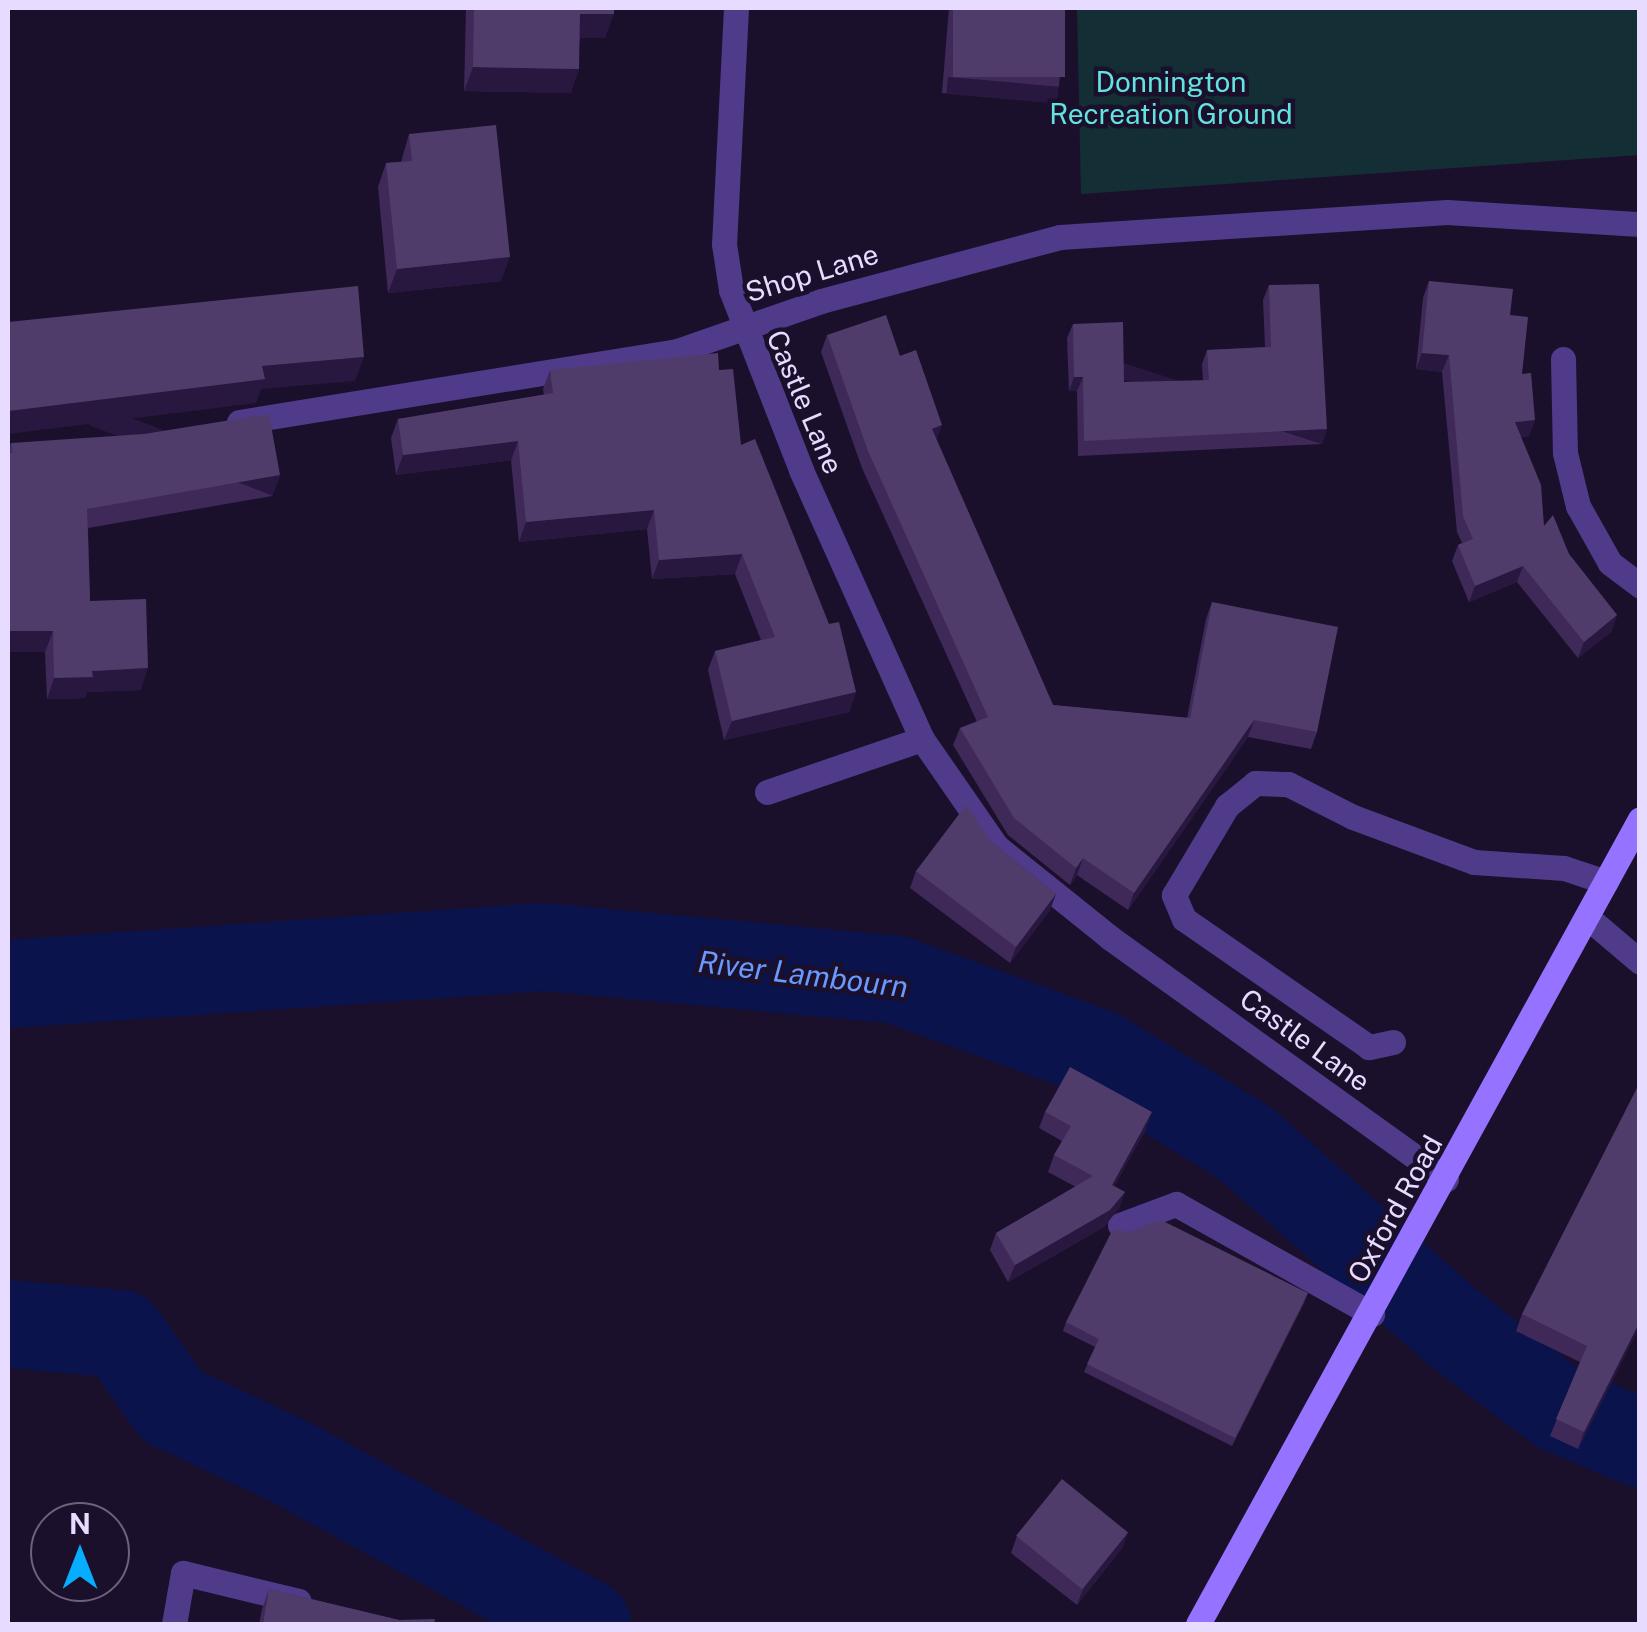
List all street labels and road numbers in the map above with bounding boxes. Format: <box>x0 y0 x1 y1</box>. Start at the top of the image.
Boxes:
street label: Shop Lane <box>741 237 883 309</box>
street label: Castle Lane <box>760 325 850 479</box>
street label: Castle Lane <box>1233 981 1377 1099</box>
street label: Oxford Road <box>1341 1129 1449 1289</box>

